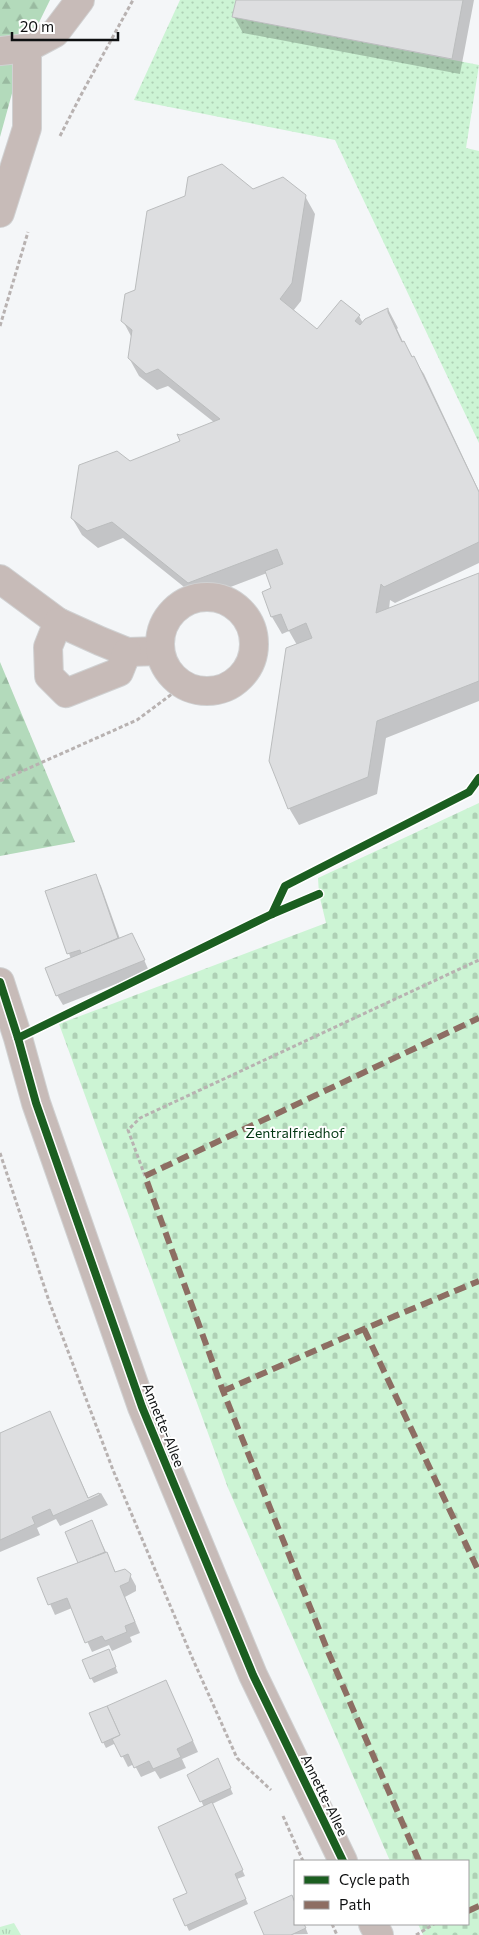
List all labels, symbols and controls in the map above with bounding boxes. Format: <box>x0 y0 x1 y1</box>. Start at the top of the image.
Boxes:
scale bar <box>12 10 119 42</box>
text: 20 m <box>20 17 54 35</box>
park label: Zentralfriedhof <box>246 1124 345 1141</box>
street label: Annette-Allee <box>139 1381 189 1469</box>
street label: Annette-Allee <box>298 1751 352 1839</box>
legend <box>294 1860 469 1925</box>
text: Cycle path <box>339 1870 410 1888</box>
text: Path <box>339 1895 371 1913</box>

